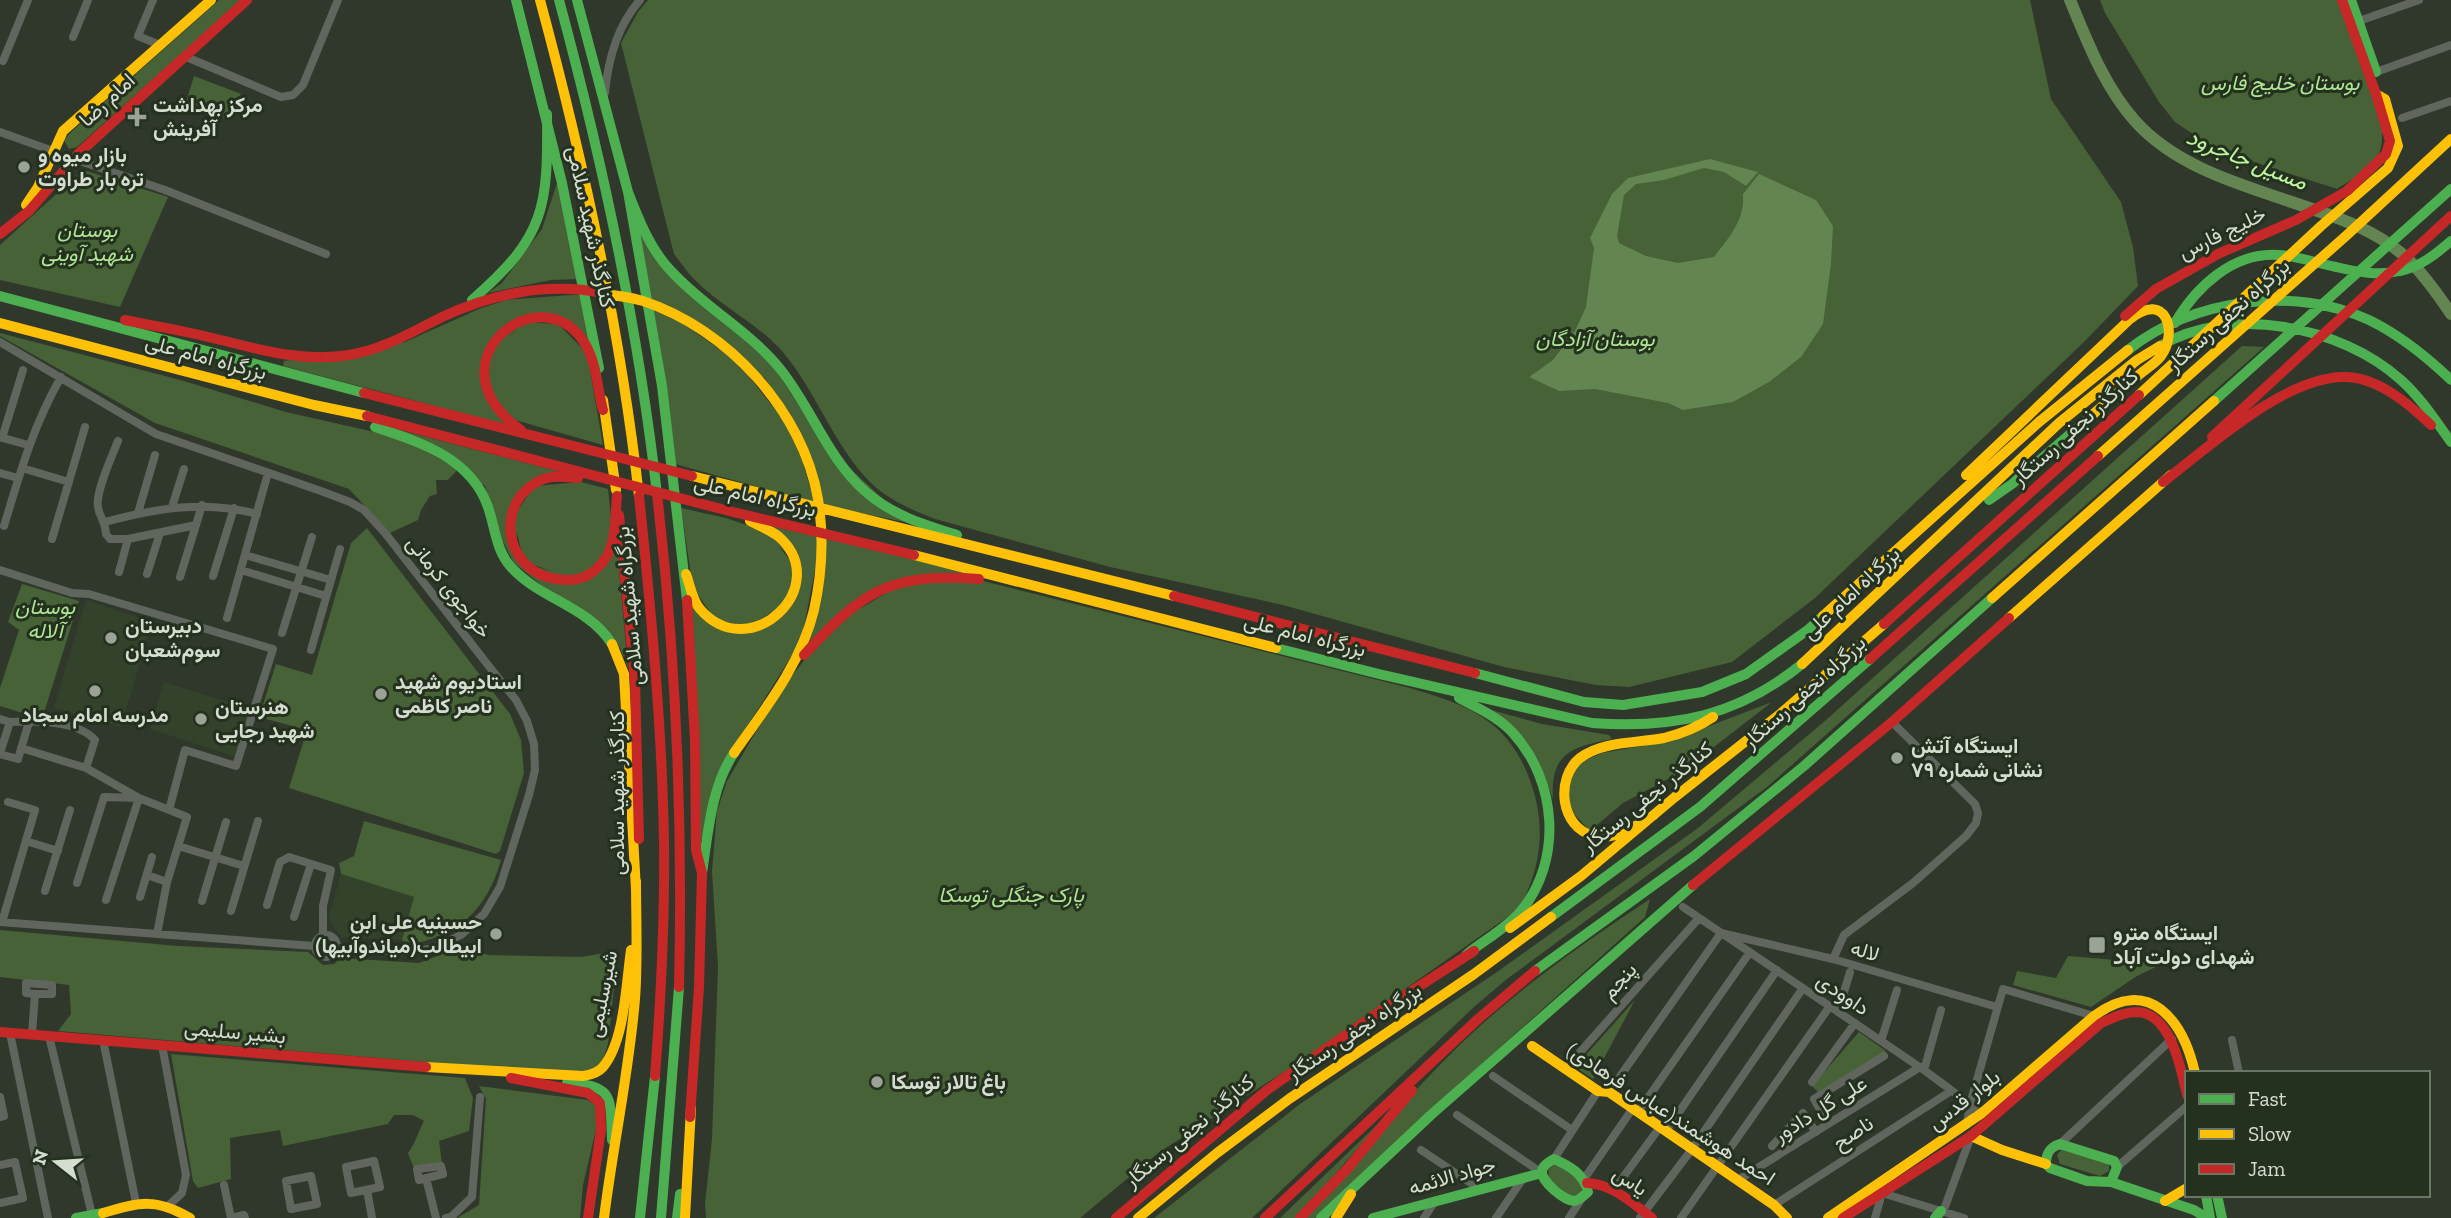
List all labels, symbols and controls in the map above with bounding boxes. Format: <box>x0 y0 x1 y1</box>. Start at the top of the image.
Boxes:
street label: امام رضا <box>73 67 141 133</box>
park label: بوستان خلیج فارس <box>2201 70 2360 98</box>
place label: مرکز بهداشت آفرینش <box>153 92 263 142</box>
marker: مرکز بهداشت آفرینش <box>127 107 147 127</box>
water label: مسیل جاجرود <box>2182 122 2312 197</box>
place label: بازار میوه و تره‌ بار طراوت <box>38 142 144 192</box>
street label: کنارگذر شهید سلامی <box>561 144 621 310</box>
marker: بازار میوه و تره‌ بار طراوت <box>16 159 32 175</box>
street label: خلیج فارس <box>2174 201 2270 266</box>
park label: بوستان شهید آوینی <box>41 217 133 267</box>
street label: بزرگراه نجفی رستگار <box>2160 253 2295 378</box>
park label: بوستان آزادگان <box>1536 326 1655 352</box>
street label: بزرگراه امام علی <box>142 328 270 387</box>
street label: کنارگذر نجفی رستگار <box>2005 363 2144 492</box>
street label: بزرگراه امام علی <box>691 469 819 524</box>
street label: بزرگراه شهید سلامی <box>609 525 649 687</box>
street label: خواجوی کرمانی <box>401 530 497 644</box>
street label: بزرگراه امام علی <box>1797 541 1906 646</box>
park label: بوستان آلاله <box>15 594 76 643</box>
street label: بزرگراه امام علی <box>1241 607 1369 664</box>
place label: دبیرستان سوم‌شعبان <box>125 613 221 664</box>
marker: دبیرستان سوم‌شعبان <box>103 630 119 646</box>
street label: بزرگراه نجفی رستگار <box>1736 630 1871 755</box>
place label: استادیوم شهید ناصر کاظمی <box>395 669 522 719</box>
marker: مدرسه امام سجاد <box>87 683 103 699</box>
marker: استادیوم شهید ناصر کاظمی <box>373 686 389 702</box>
place label: هنرستان شهید رجایی <box>215 694 315 744</box>
place label: مدرسه امام سجاد <box>21 702 169 729</box>
marker: هنرستان شهید رجایی <box>193 711 209 727</box>
street label: کنارگذر شهید سلامی <box>604 711 630 875</box>
place label: ایستگاه آتش نشانی شماره ۷۹ <box>1911 733 2043 783</box>
street label: کنارگذر نجفی رستگار <box>1575 736 1718 859</box>
marker: ایستگاه آتش نشانی شماره ۷۹ <box>1889 750 1905 766</box>
park label: پارک جنگلی توسکا <box>938 882 1084 909</box>
place label: حسینیه علی ابن ابیطالب(میاندوآبیها) <box>315 909 482 959</box>
place label: ایستگاه مترو شهدای دولت آباد <box>2113 920 2254 970</box>
marker: حسینیه علی ابن ابیطالب(میاندوآبیها) <box>488 926 504 942</box>
street label: لاله <box>1848 934 1883 967</box>
marker: ایستگاه مترو شهدای دولت آباد <box>2087 935 2107 955</box>
street label: شیرسلیمی <box>581 948 623 1040</box>
street label: پنجم <box>1596 957 1643 1006</box>
street label: داوودی <box>1812 967 1874 1021</box>
street label: بزرگراه نجفی رستگار <box>1281 977 1426 1087</box>
street label: بشیر سلیمی <box>183 1015 287 1049</box>
street label: احمد هوشمند(عباس فرهادی) <box>1562 1037 1780 1191</box>
street label: بلوار قدس <box>1923 1064 2005 1136</box>
place label: باغ تالار توسکا <box>891 1069 1006 1096</box>
street label: کنارگذر نجفی رستگار <box>1118 1069 1260 1194</box>
street label: علی گل دادور <box>1767 1070 1872 1149</box>
legend <box>2185 1071 2430 1197</box>
marker: باغ تالار توسکا <box>869 1074 885 1090</box>
text: Fast <box>2248 1086 2287 1111</box>
street label: ناصح <box>1828 1110 1879 1157</box>
text: Slow <box>2248 1121 2291 1146</box>
north arrow <box>21 1127 91 1197</box>
text: N <box>27 1147 53 1167</box>
street label: جواد الائمه <box>1406 1151 1498 1201</box>
text: Jam <box>2248 1156 2285 1181</box>
street label: یاس <box>1608 1160 1653 1201</box>

